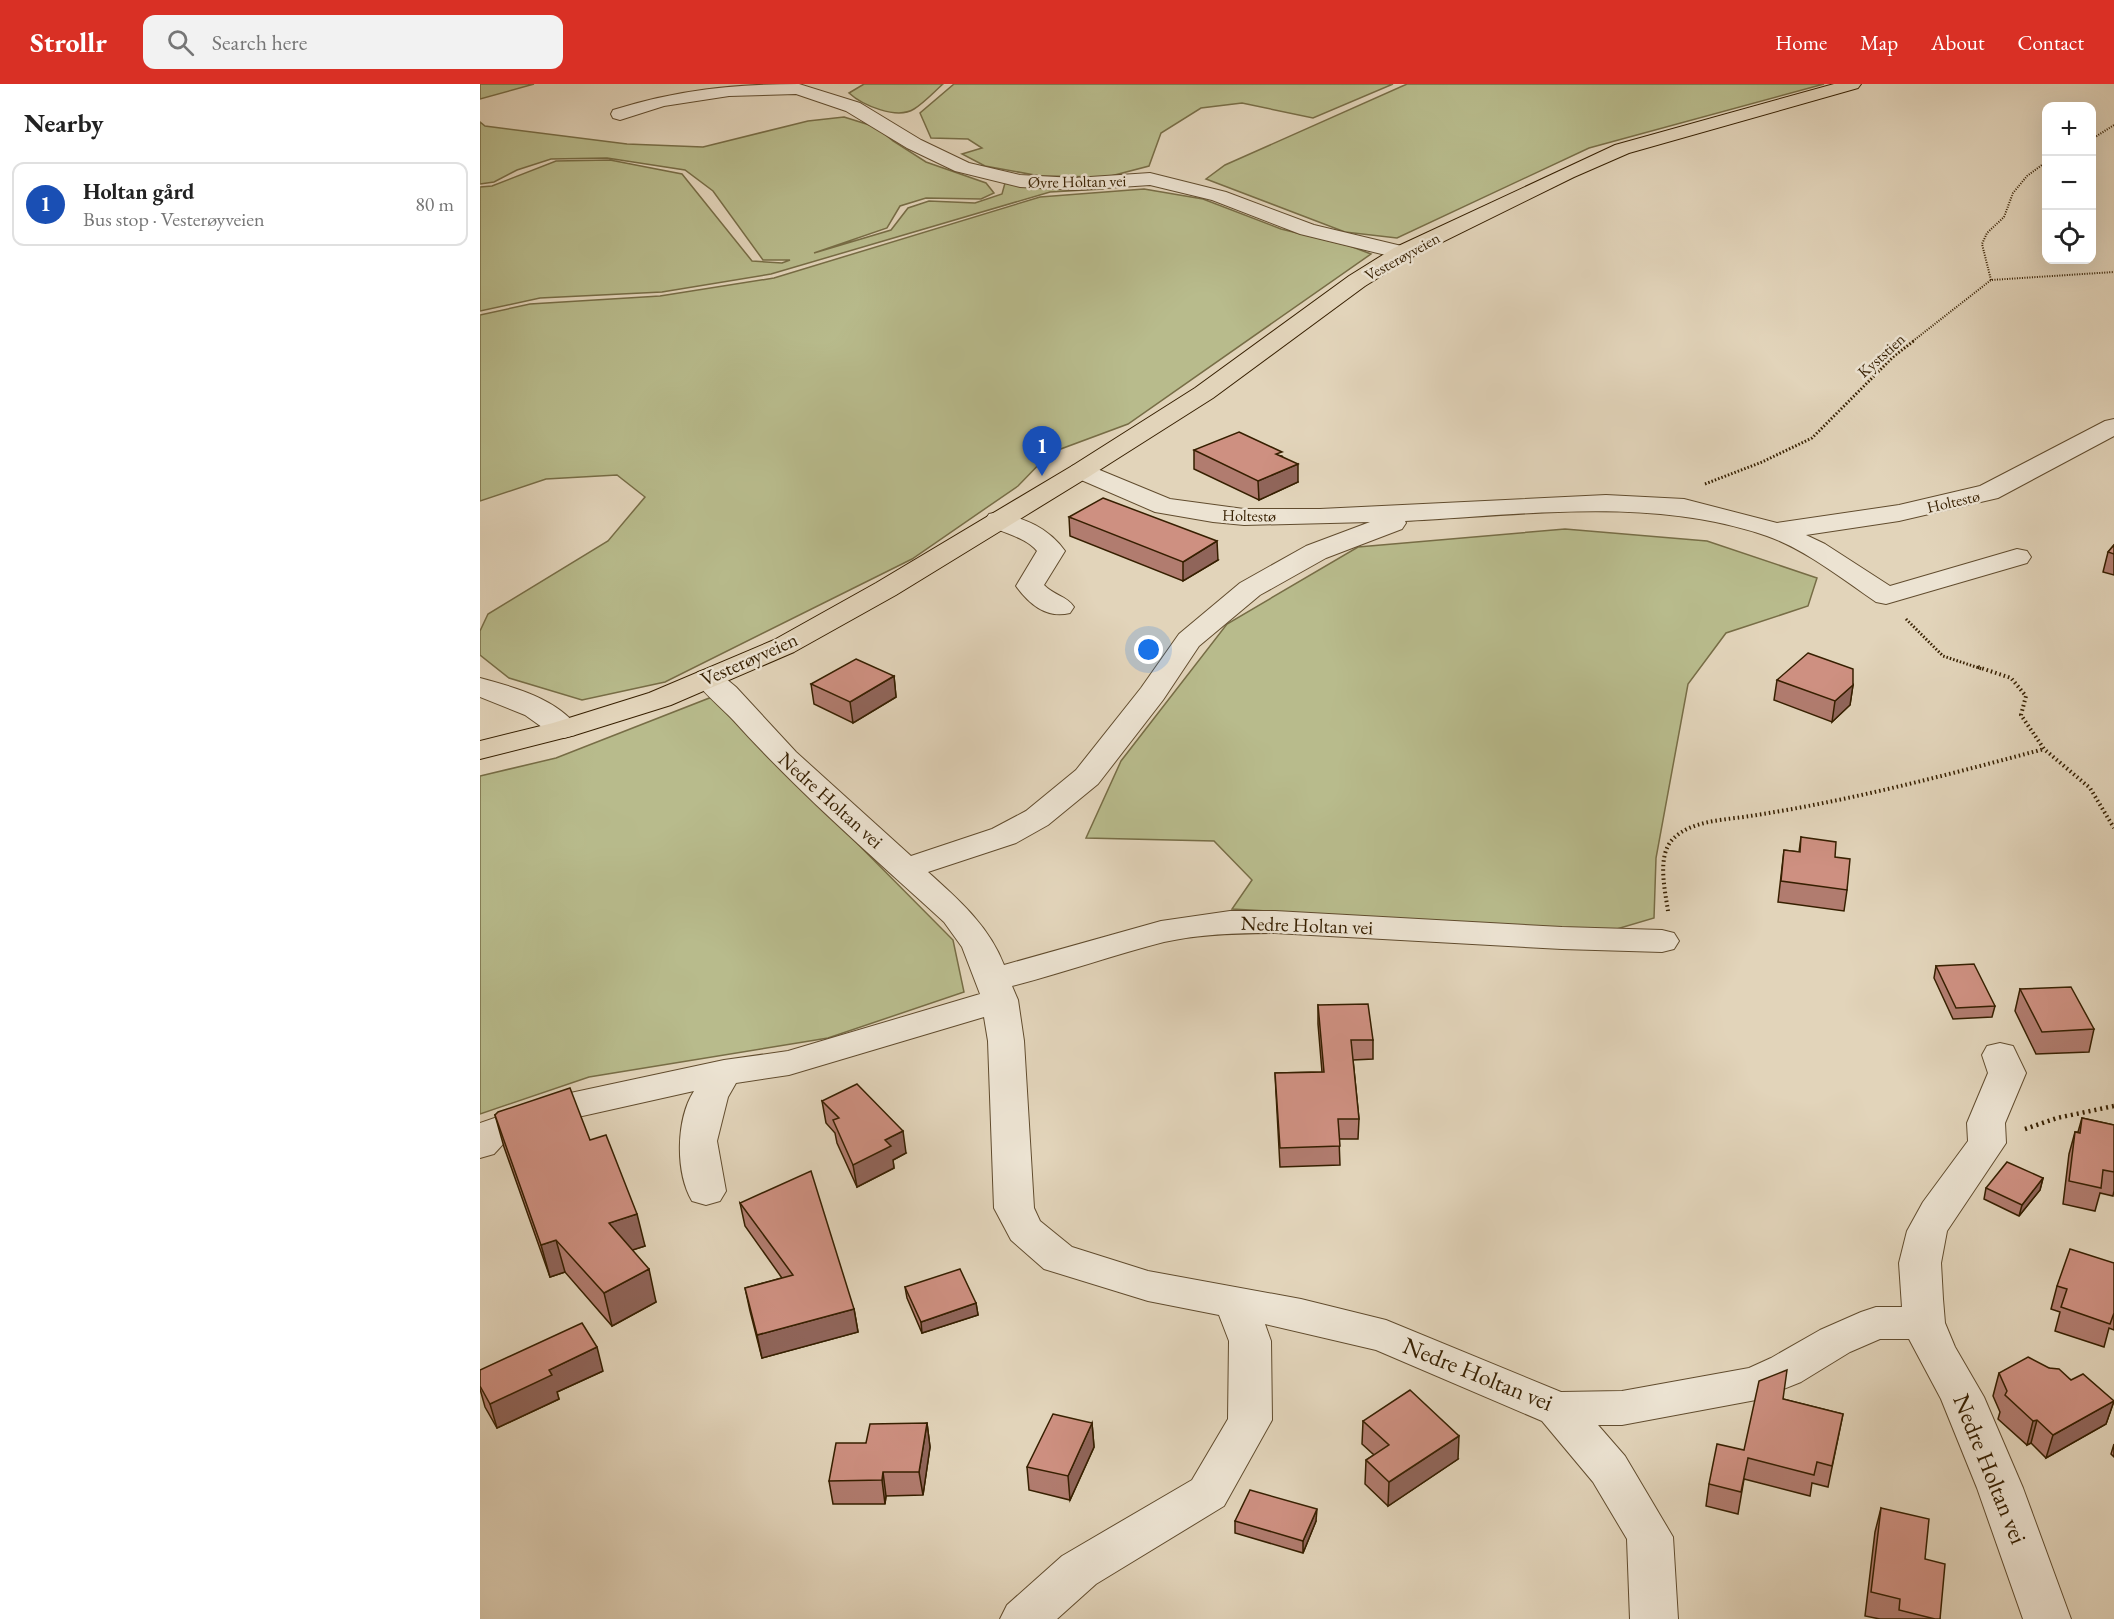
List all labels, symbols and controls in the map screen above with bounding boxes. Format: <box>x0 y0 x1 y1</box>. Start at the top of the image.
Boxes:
search box <box>143 15 563 69</box>
text: Strollr <box>30 24 107 60</box>
icon: search <box>164 26 197 59</box>
text: Search here <box>212 28 307 57</box>
text: Home <box>1775 29 1827 56</box>
text: Map <box>1860 29 1898 56</box>
text: About <box>1931 29 1984 56</box>
text: Contact <box>2017 29 2084 56</box>
map controls <box>2042 102 2096 264</box>
button: + <box>2042 102 2096 156</box>
text: Nearby <box>24 106 104 140</box>
button: − <box>2042 156 2096 210</box>
street label: Øvre Holtan vei <box>1028 170 1126 193</box>
text: Holtan gård <box>83 177 194 206</box>
text: 1 <box>40 191 51 217</box>
text: 80 m <box>415 191 454 217</box>
text: Bus stop · Vesterøyveien <box>83 206 265 232</box>
button: locate <box>2042 210 2096 264</box>
street label: Vesterøyveien <box>1361 227 1444 286</box>
street label: Kyststien <box>1853 328 1910 382</box>
pin: 1 <box>1022 426 1062 476</box>
street label: Holtestø <box>1925 485 1982 518</box>
street label: Holtestø <box>1222 505 1276 526</box>
street label: Vesterøyveien <box>696 626 802 692</box>
your location <box>1134 635 1163 664</box>
street label: Nedre Holtan vei <box>773 746 889 854</box>
street label: Nedre Holtan vei <box>1240 910 1374 940</box>
street label: Nedre Holtan vei <box>1399 1329 1558 1418</box>
street label: Nedre Holtan vei <box>1946 1389 2035 1548</box>

